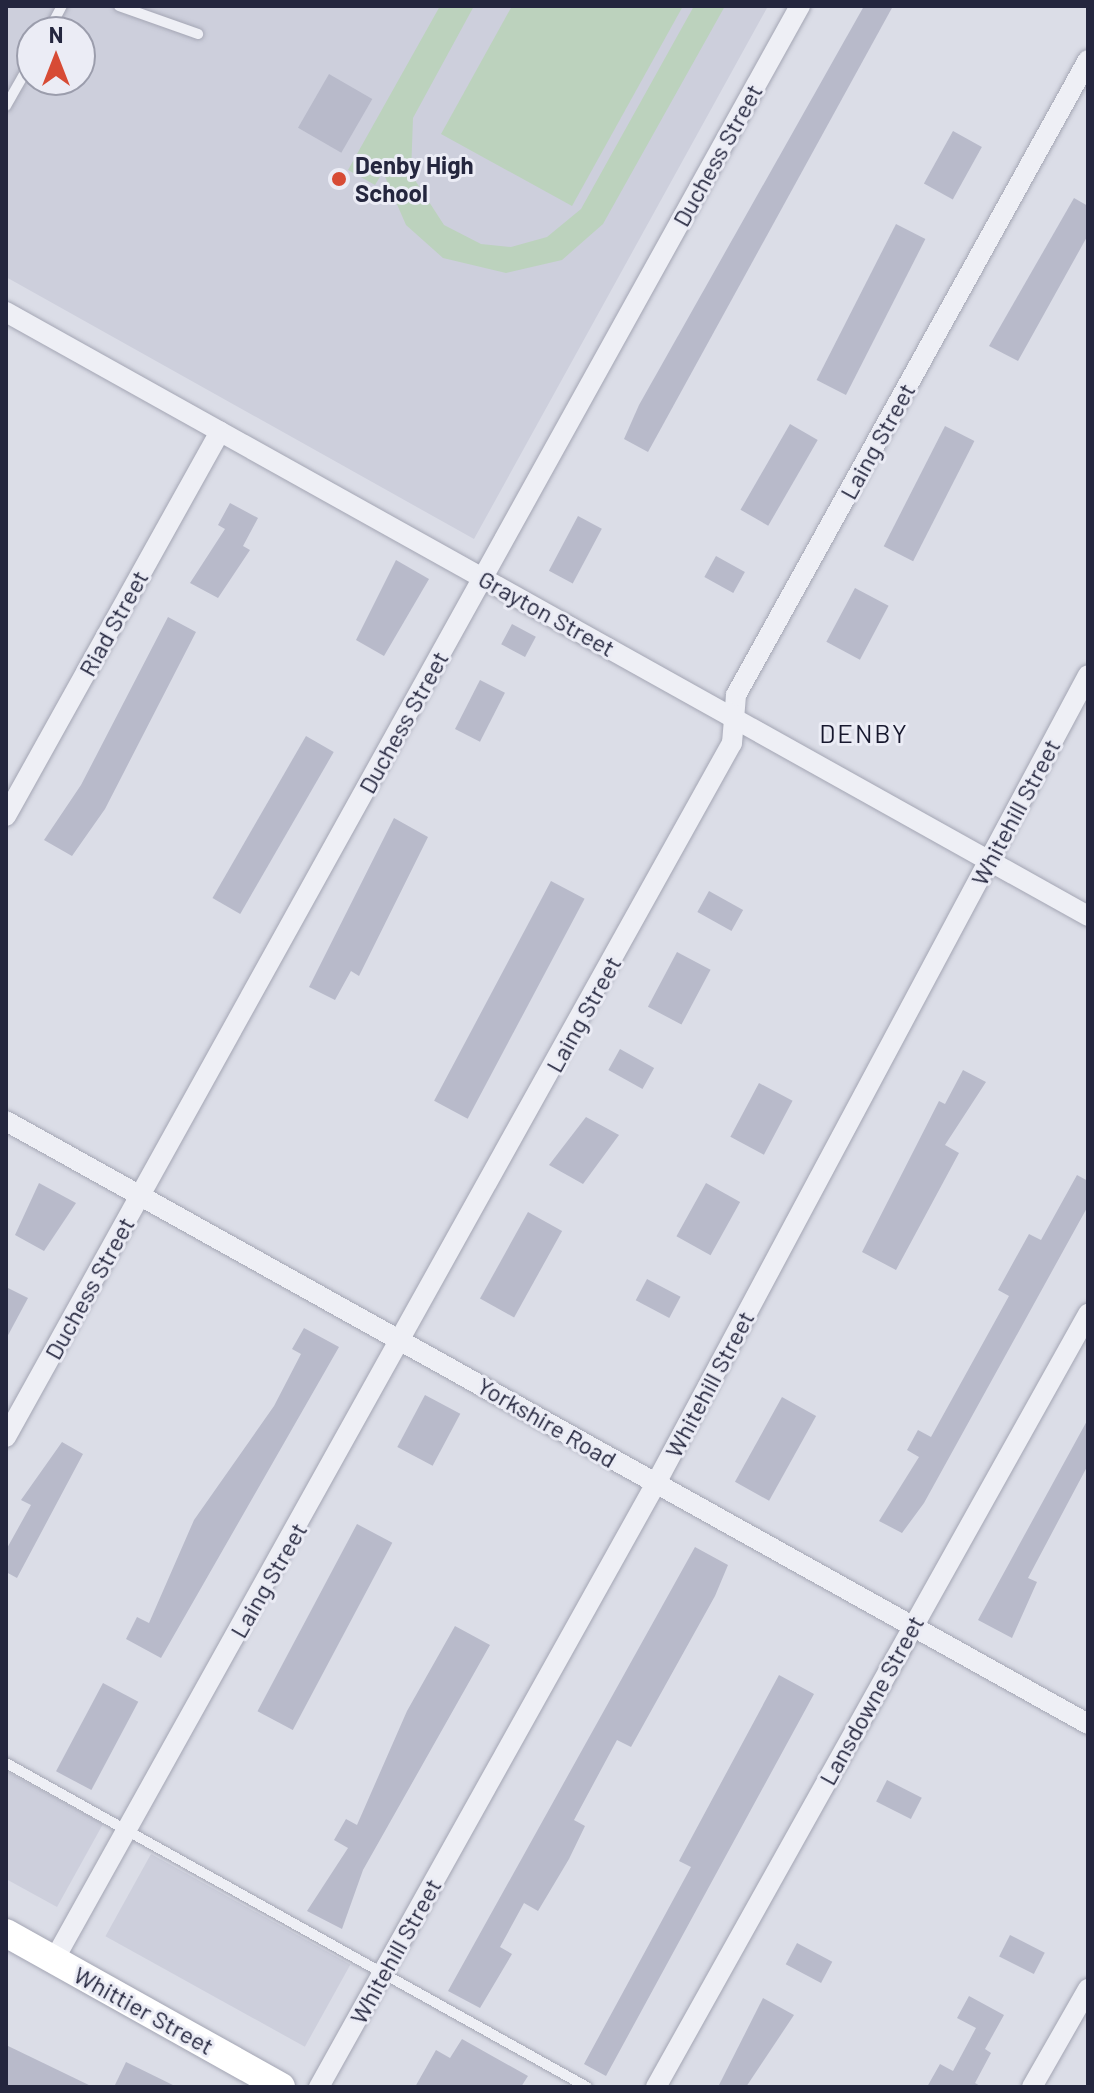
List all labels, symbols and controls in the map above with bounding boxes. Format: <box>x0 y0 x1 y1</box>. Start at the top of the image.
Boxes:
north arrow <box>16 16 96 96</box>
text: N <box>49 21 63 47</box>
street label: Duchess Street <box>666 79 768 231</box>
place label: Denby High School <box>355 151 474 207</box>
marker: Denby High School <box>330 170 348 188</box>
street label: Laing Street <box>833 378 921 504</box>
street label: Grayton Street <box>474 564 620 662</box>
street label: Riad Street <box>72 565 154 681</box>
street label: Duchess Street <box>352 646 454 798</box>
district label: DENBY <box>819 717 909 749</box>
street label: Whitehill Street <box>964 734 1066 890</box>
street label: Laing Street <box>539 951 627 1077</box>
street label: Duchess Street <box>38 1212 140 1364</box>
street label: Whitehill Street <box>658 1306 760 1462</box>
street label: Yorkshire Road <box>472 1371 622 1473</box>
street label: Laing Street <box>224 1517 312 1643</box>
street label: Lansdowne Street <box>813 1610 929 1790</box>
street label: Whitehill Street <box>343 1873 447 2029</box>
street label: Whittier Street <box>69 1960 219 2060</box>

